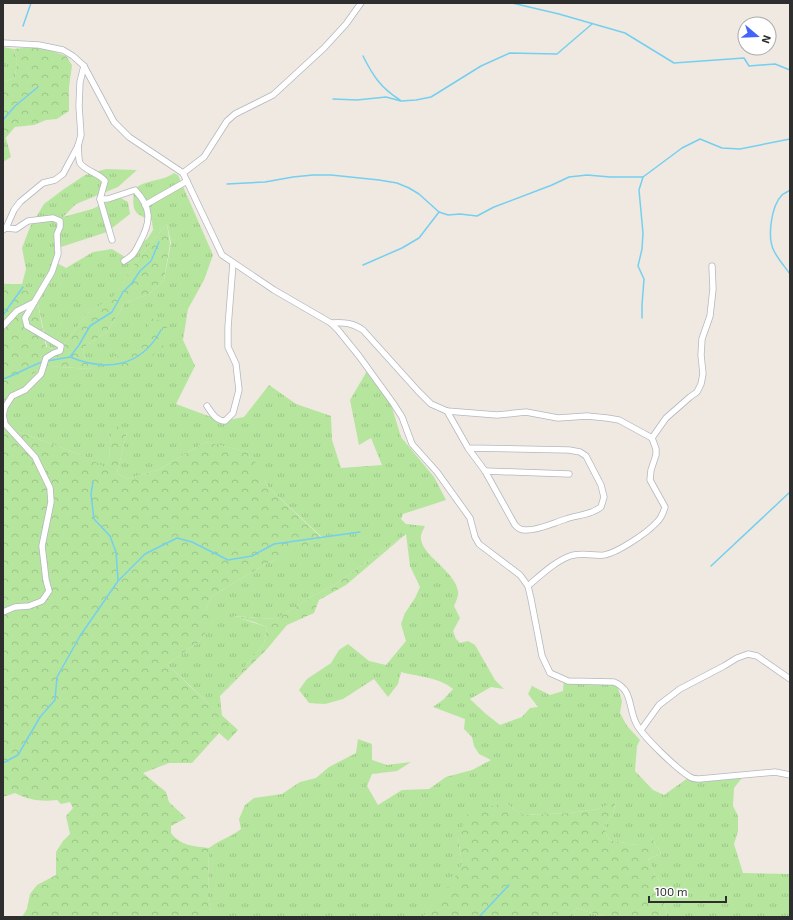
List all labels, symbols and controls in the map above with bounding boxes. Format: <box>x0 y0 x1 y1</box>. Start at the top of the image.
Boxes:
north arrow <box>737 16 777 56</box>
text: N <box>759 34 774 45</box>
scale bar <box>649 878 726 904</box>
text: 100 m <box>655 884 687 898</box>

